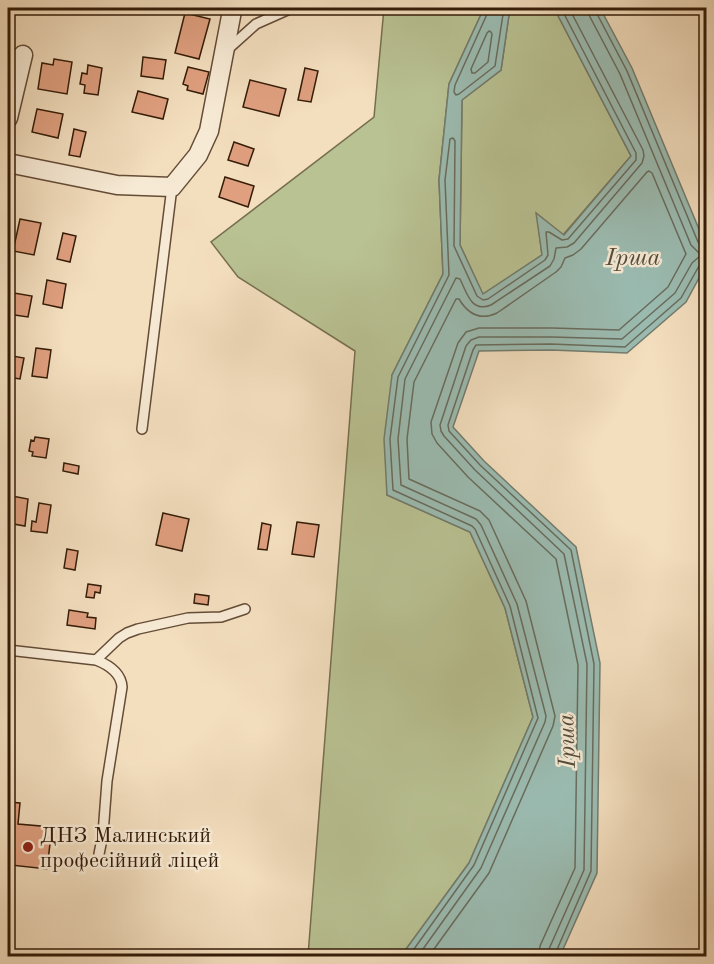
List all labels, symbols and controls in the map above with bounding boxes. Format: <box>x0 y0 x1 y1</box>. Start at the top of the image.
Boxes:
water label: Ірша <box>605 247 661 271</box>
water label: Ірша <box>555 713 581 770</box>
place label: ДНЗ Малинський професійний ліцей <box>40 825 219 872</box>
marker: ДНЗ Малинський професійний ліцей <box>21 840 35 854</box>

